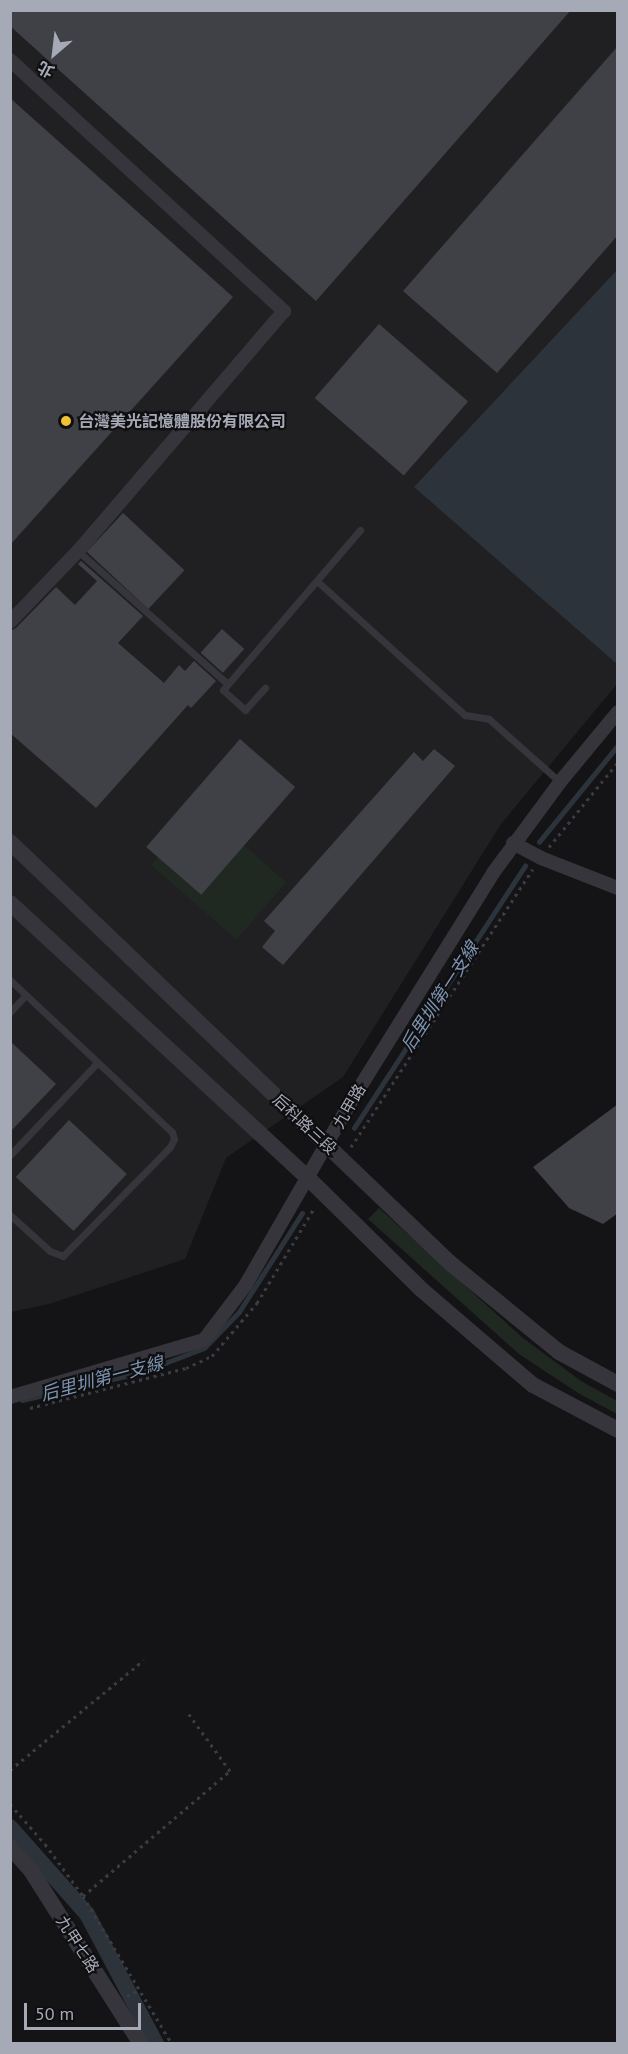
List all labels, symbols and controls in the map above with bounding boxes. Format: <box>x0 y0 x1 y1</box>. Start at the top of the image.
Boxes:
north arrow <box>24 24 84 84</box>
text: 北 <box>34 57 57 82</box>
place label: 台灣美光記憶體股份有限公司 <box>78 411 286 431</box>
marker: 台灣美光記憶體股份有限公司 <box>59 414 73 428</box>
water label: 后里圳第一支線 <box>397 938 483 1056</box>
street label: 九甲路 <box>329 1080 369 1132</box>
street label: 后科路三段 <box>269 1090 341 1158</box>
water label: 后里圳第一支線 <box>38 1352 166 1406</box>
street label: 九甲七路 <box>53 1912 103 1976</box>
scale bar <box>27 1991 144 2029</box>
text: 50 m <box>35 2002 74 2025</box>

